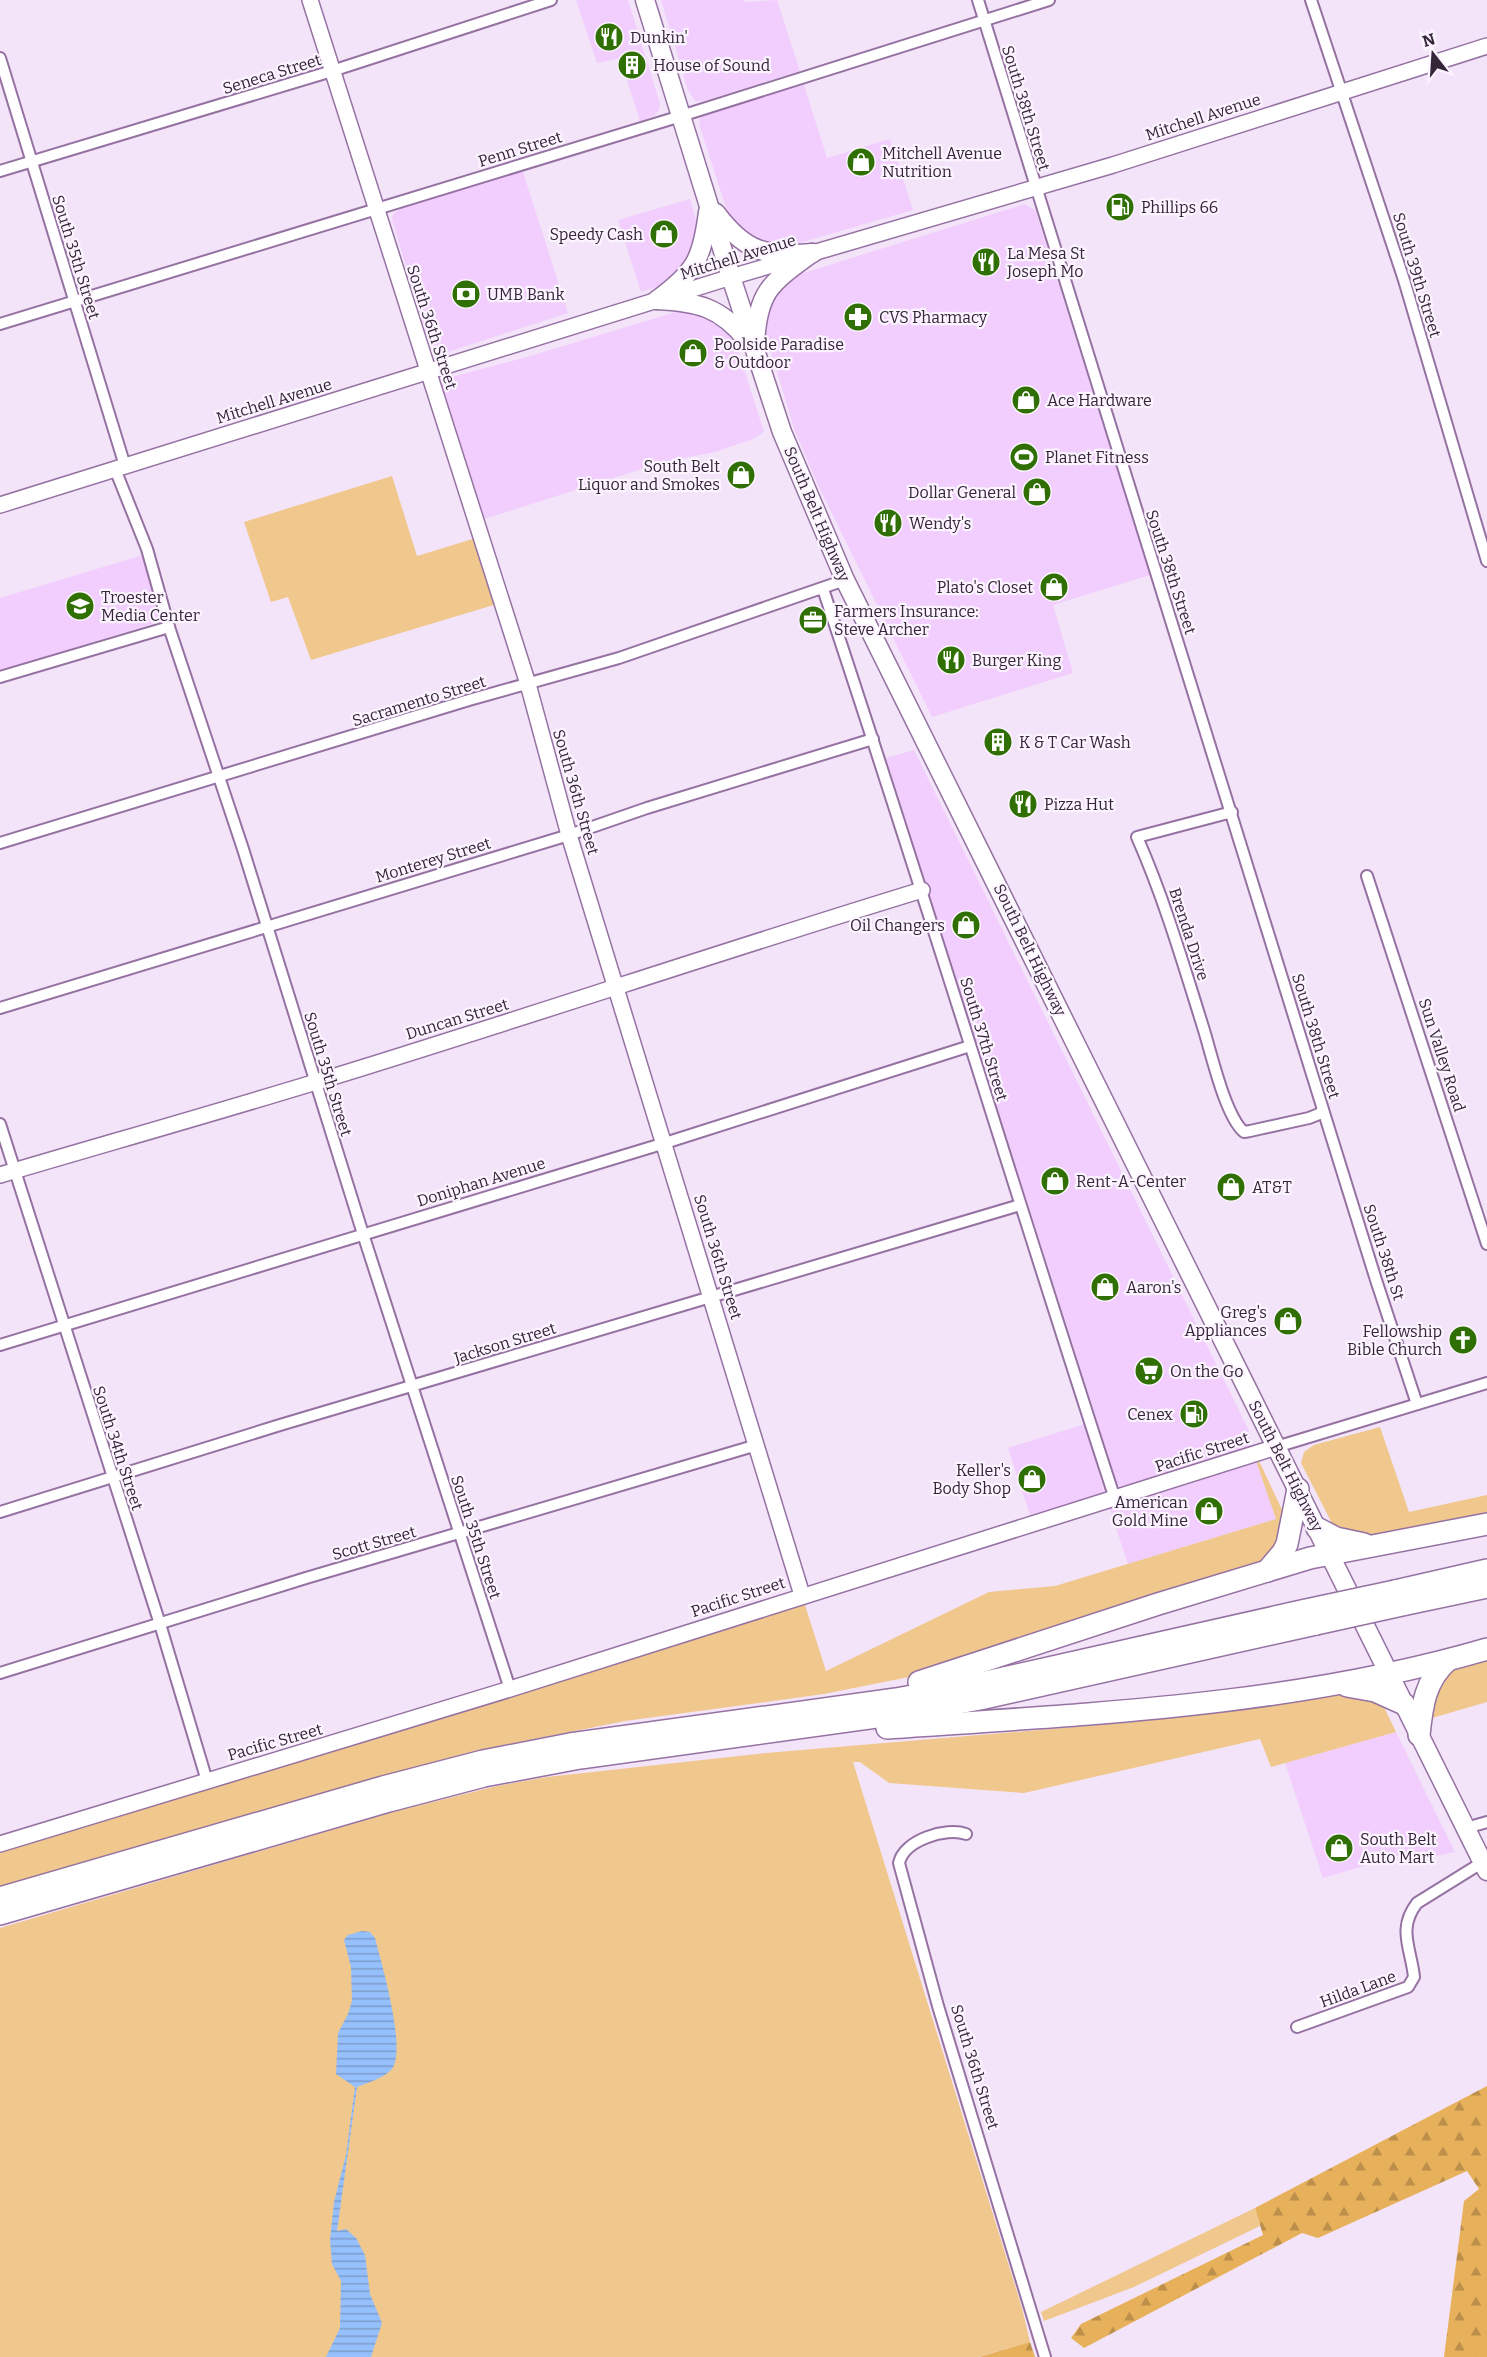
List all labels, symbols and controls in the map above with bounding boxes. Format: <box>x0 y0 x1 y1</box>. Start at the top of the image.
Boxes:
restaurant icon: Dunkin' <box>593 21 625 53</box>
north arrow <box>1403 24 1463 84</box>
place label: Dunkin' <box>630 28 688 47</box>
text: N <box>1420 29 1437 51</box>
street label: South 38th Street <box>998 43 1054 173</box>
building icon: House of Sound <box>616 49 648 81</box>
street label: Seneca Street <box>220 50 324 98</box>
place label: House of Sound <box>653 56 771 75</box>
street label: Mitchell Avenue <box>1143 89 1263 145</box>
street label: Penn Street <box>476 127 564 171</box>
place label: Mitchell Avenue Nutrition <box>882 144 1002 181</box>
shop icon: Mitchell Avenue Nutrition <box>845 146 877 178</box>
fuel station icon: Phillips 66 <box>1104 191 1136 223</box>
street label: South 35th Street <box>48 193 104 322</box>
place label: Phillips 66 <box>1141 198 1218 217</box>
street label: South 39th Street <box>1389 210 1445 340</box>
shop icon: Speedy Cash <box>648 218 680 250</box>
place label: Speedy Cash <box>550 225 643 244</box>
street label: Mitchell Avenue <box>678 230 798 284</box>
place label: La Mesa St Joseph Mo <box>1006 244 1085 281</box>
restaurant icon: La Mesa St Joseph Mo <box>970 246 1002 278</box>
street label: South 36th Street <box>403 262 461 392</box>
bank icon: UMB Bank <box>450 278 482 310</box>
place label: UMB Bank <box>487 285 565 304</box>
pharmacy icon: CVS Pharmacy <box>842 301 874 333</box>
place label: CVS Pharmacy <box>879 308 988 327</box>
place label: Poolside Paradise & Outdoor <box>714 335 844 372</box>
shop icon: Poolside Paradise & Outdoor <box>677 337 709 369</box>
street label: Mitchell Avenue <box>214 374 334 428</box>
shop icon: Ace Hardware <box>1010 384 1042 416</box>
place label: Ace Hardware <box>1047 391 1152 410</box>
sports icon: Planet Fitness <box>1008 441 1040 473</box>
street label: South Belt Highway <box>780 444 854 585</box>
place label: Planet Fitness <box>1045 448 1149 467</box>
place label: South Belt Liquor and Smokes <box>578 457 720 494</box>
shop icon: South Belt Liquor and Smokes <box>725 459 757 491</box>
shop icon: Dollar General <box>1021 476 1053 508</box>
place label: Dollar General <box>908 483 1016 502</box>
restaurant icon: Wendy's <box>872 507 904 539</box>
street label: South 38th Street <box>1142 507 1200 637</box>
place label: Wendy's <box>909 514 971 533</box>
shop icon: Plato's Closet <box>1038 571 1070 603</box>
place label: Plato's Closet <box>937 578 1033 597</box>
place label: Troester Media Center <box>101 588 200 625</box>
school or university icon: Troester Media Center <box>64 590 96 622</box>
place label: Farmers Insurance: Steve Archer <box>834 602 979 639</box>
office icon: Farmers Insurance: Steve Archer <box>797 604 829 636</box>
restaurant icon: Burger King <box>935 644 967 676</box>
place label: Burger King <box>972 651 1061 670</box>
street label: Sacramento Street <box>350 672 488 730</box>
building icon: K & T Car Wash <box>982 726 1014 758</box>
street label: South 36th Street <box>549 727 603 857</box>
place label: K & T Car Wash <box>1019 733 1131 752</box>
restaurant icon: Pizza Hut <box>1007 788 1039 820</box>
place label: Pizza Hut <box>1044 795 1114 814</box>
street label: Monterey Street <box>373 833 493 887</box>
street label: South Belt Highway <box>990 881 1071 1020</box>
street label: Brenda Drive <box>1165 885 1213 983</box>
shop icon: Oil Changers <box>950 909 982 941</box>
place label: Oil Changers <box>850 916 945 935</box>
street label: South 38th Street <box>1288 971 1344 1101</box>
street label: South 37th Street <box>956 975 1012 1103</box>
street label: Duncan Street <box>403 994 511 1044</box>
street label: Sun Valley Road <box>1415 996 1469 1115</box>
street label: South 35th Street <box>300 1010 356 1139</box>
street label: Doniphan Avenue <box>414 1153 548 1211</box>
shop icon: Rent-A-Center <box>1039 1165 1071 1197</box>
shop icon: AT&T <box>1215 1171 1247 1203</box>
place label: Rent-A-Center <box>1076 1172 1186 1191</box>
place label: AT&T <box>1252 1178 1292 1197</box>
street label: South 36th Street <box>690 1192 746 1322</box>
street label: South 38th St <box>1360 1202 1409 1303</box>
shop icon: Aaron's <box>1089 1271 1121 1303</box>
place label: Aaron's <box>1126 1278 1182 1297</box>
place label: Greg's Appliances <box>1185 1303 1267 1340</box>
shop icon: Greg's Appliances <box>1272 1305 1304 1337</box>
street label: Jackson Street <box>451 1318 558 1368</box>
place label: Fellowship Bible Church <box>1347 1322 1442 1359</box>
church icon: Fellowship Bible Church <box>1447 1324 1479 1356</box>
supermarket icon: On the Go <box>1133 1355 1165 1387</box>
place label: On the Go <box>1170 1362 1243 1381</box>
street label: South 34th Street <box>89 1383 147 1513</box>
street label: South Belt Highway <box>1245 1397 1328 1535</box>
fuel station icon: Cenex <box>1178 1398 1210 1430</box>
place label: Cenex <box>1127 1405 1173 1424</box>
street label: Pacific Street <box>1153 1428 1252 1476</box>
place label: Keller's Body Shop <box>932 1461 1011 1498</box>
shop icon: Keller's Body Shop <box>1016 1463 1048 1495</box>
street label: South 35th Street <box>447 1473 505 1601</box>
place label: American Gold Mine <box>1112 1493 1188 1530</box>
shop icon: American Gold Mine <box>1193 1495 1225 1527</box>
street label: Scott Street <box>330 1522 418 1564</box>
street label: Pacific Street <box>689 1573 788 1621</box>
street label: Pacific Street <box>225 1719 325 1765</box>
place label: South Belt Auto Mart <box>1360 1830 1437 1867</box>
shop icon: South Belt Auto Mart <box>1323 1832 1355 1864</box>
street label: Hilda Lane <box>1317 1966 1399 2012</box>
street label: South 36th Street <box>947 2002 1003 2132</box>

